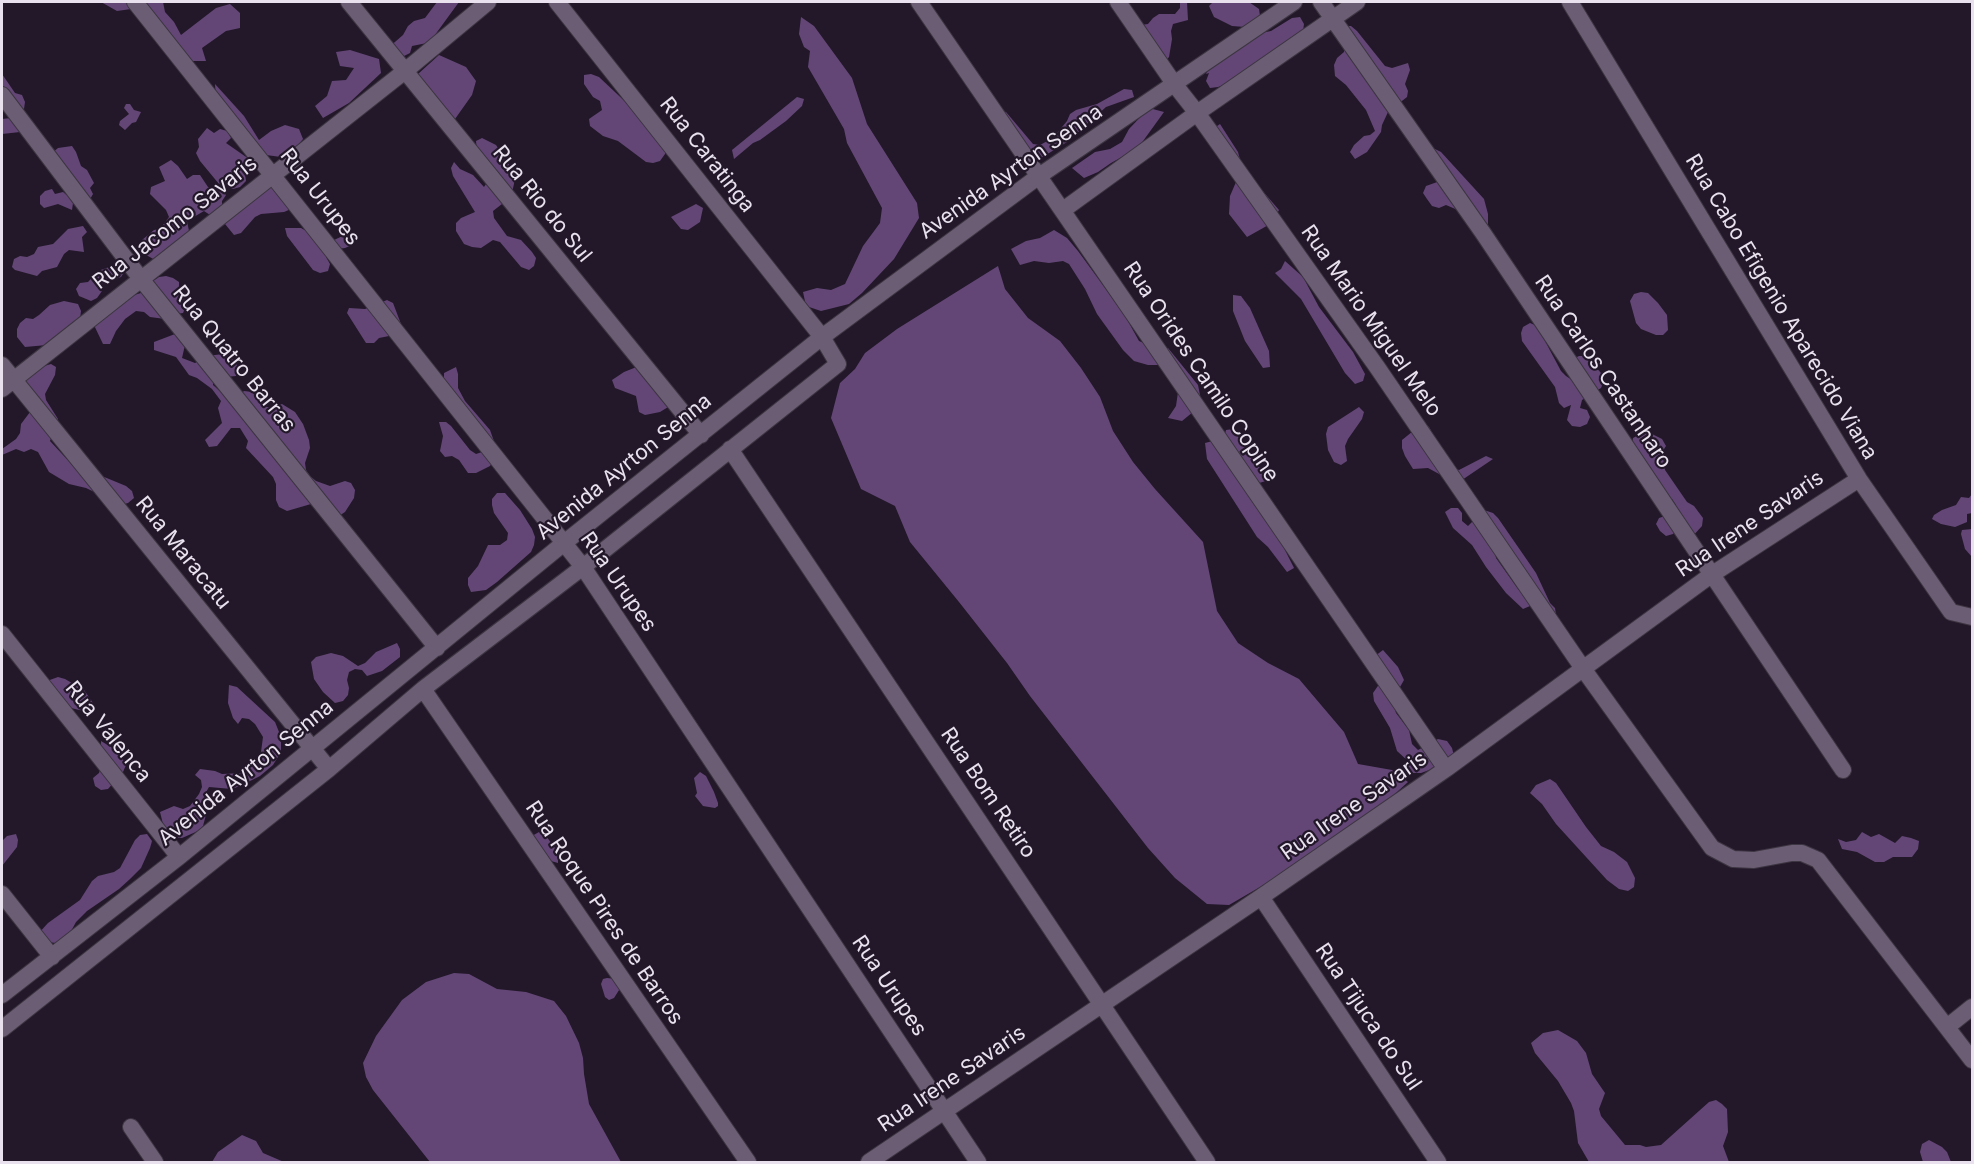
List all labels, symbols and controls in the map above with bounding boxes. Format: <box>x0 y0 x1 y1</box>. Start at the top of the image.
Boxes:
street label: Rua Caratinga <box>654 92 760 218</box>
street label: Avenida Ayrton Senna <box>915 99 1107 245</box>
street label: Rua Rio do Sul <box>487 140 597 268</box>
street label: Rua Urupes <box>274 144 366 250</box>
street label: Rua Cabo Efigenio Aparecido Viana <box>1680 150 1882 464</box>
street label: Rua Jacomo Savaris <box>88 151 262 295</box>
street label: Rua Mario Miguel Melo <box>1295 221 1447 421</box>
street label: Rua Orides Camilo Copine <box>1118 257 1284 487</box>
street label: Rua Carlos Castanharo <box>1529 271 1677 473</box>
street label: Rua Quatro Barras <box>167 281 301 437</box>
street label: Avenida Ayrton Senna <box>531 389 717 545</box>
street label: Rua Irene Savaris <box>1671 465 1829 583</box>
street label: Rua Maracatu <box>130 492 236 614</box>
street label: Rua Urupes <box>574 527 662 637</box>
street label: Rua Valenca <box>60 676 156 788</box>
street label: Avenida Ayrton Senna <box>153 695 339 851</box>
street label: Rua Bom Retiro <box>935 723 1041 863</box>
street label: Rua Irene Savaris <box>1276 746 1432 866</box>
street label: Rua Roque Pires de Barros <box>520 796 688 1030</box>
street label: Rua Urupes <box>846 931 932 1041</box>
street label: Rua Tijuca do Sul <box>1309 939 1427 1095</box>
street label: Rua Irene Savaris <box>873 1020 1031 1138</box>

